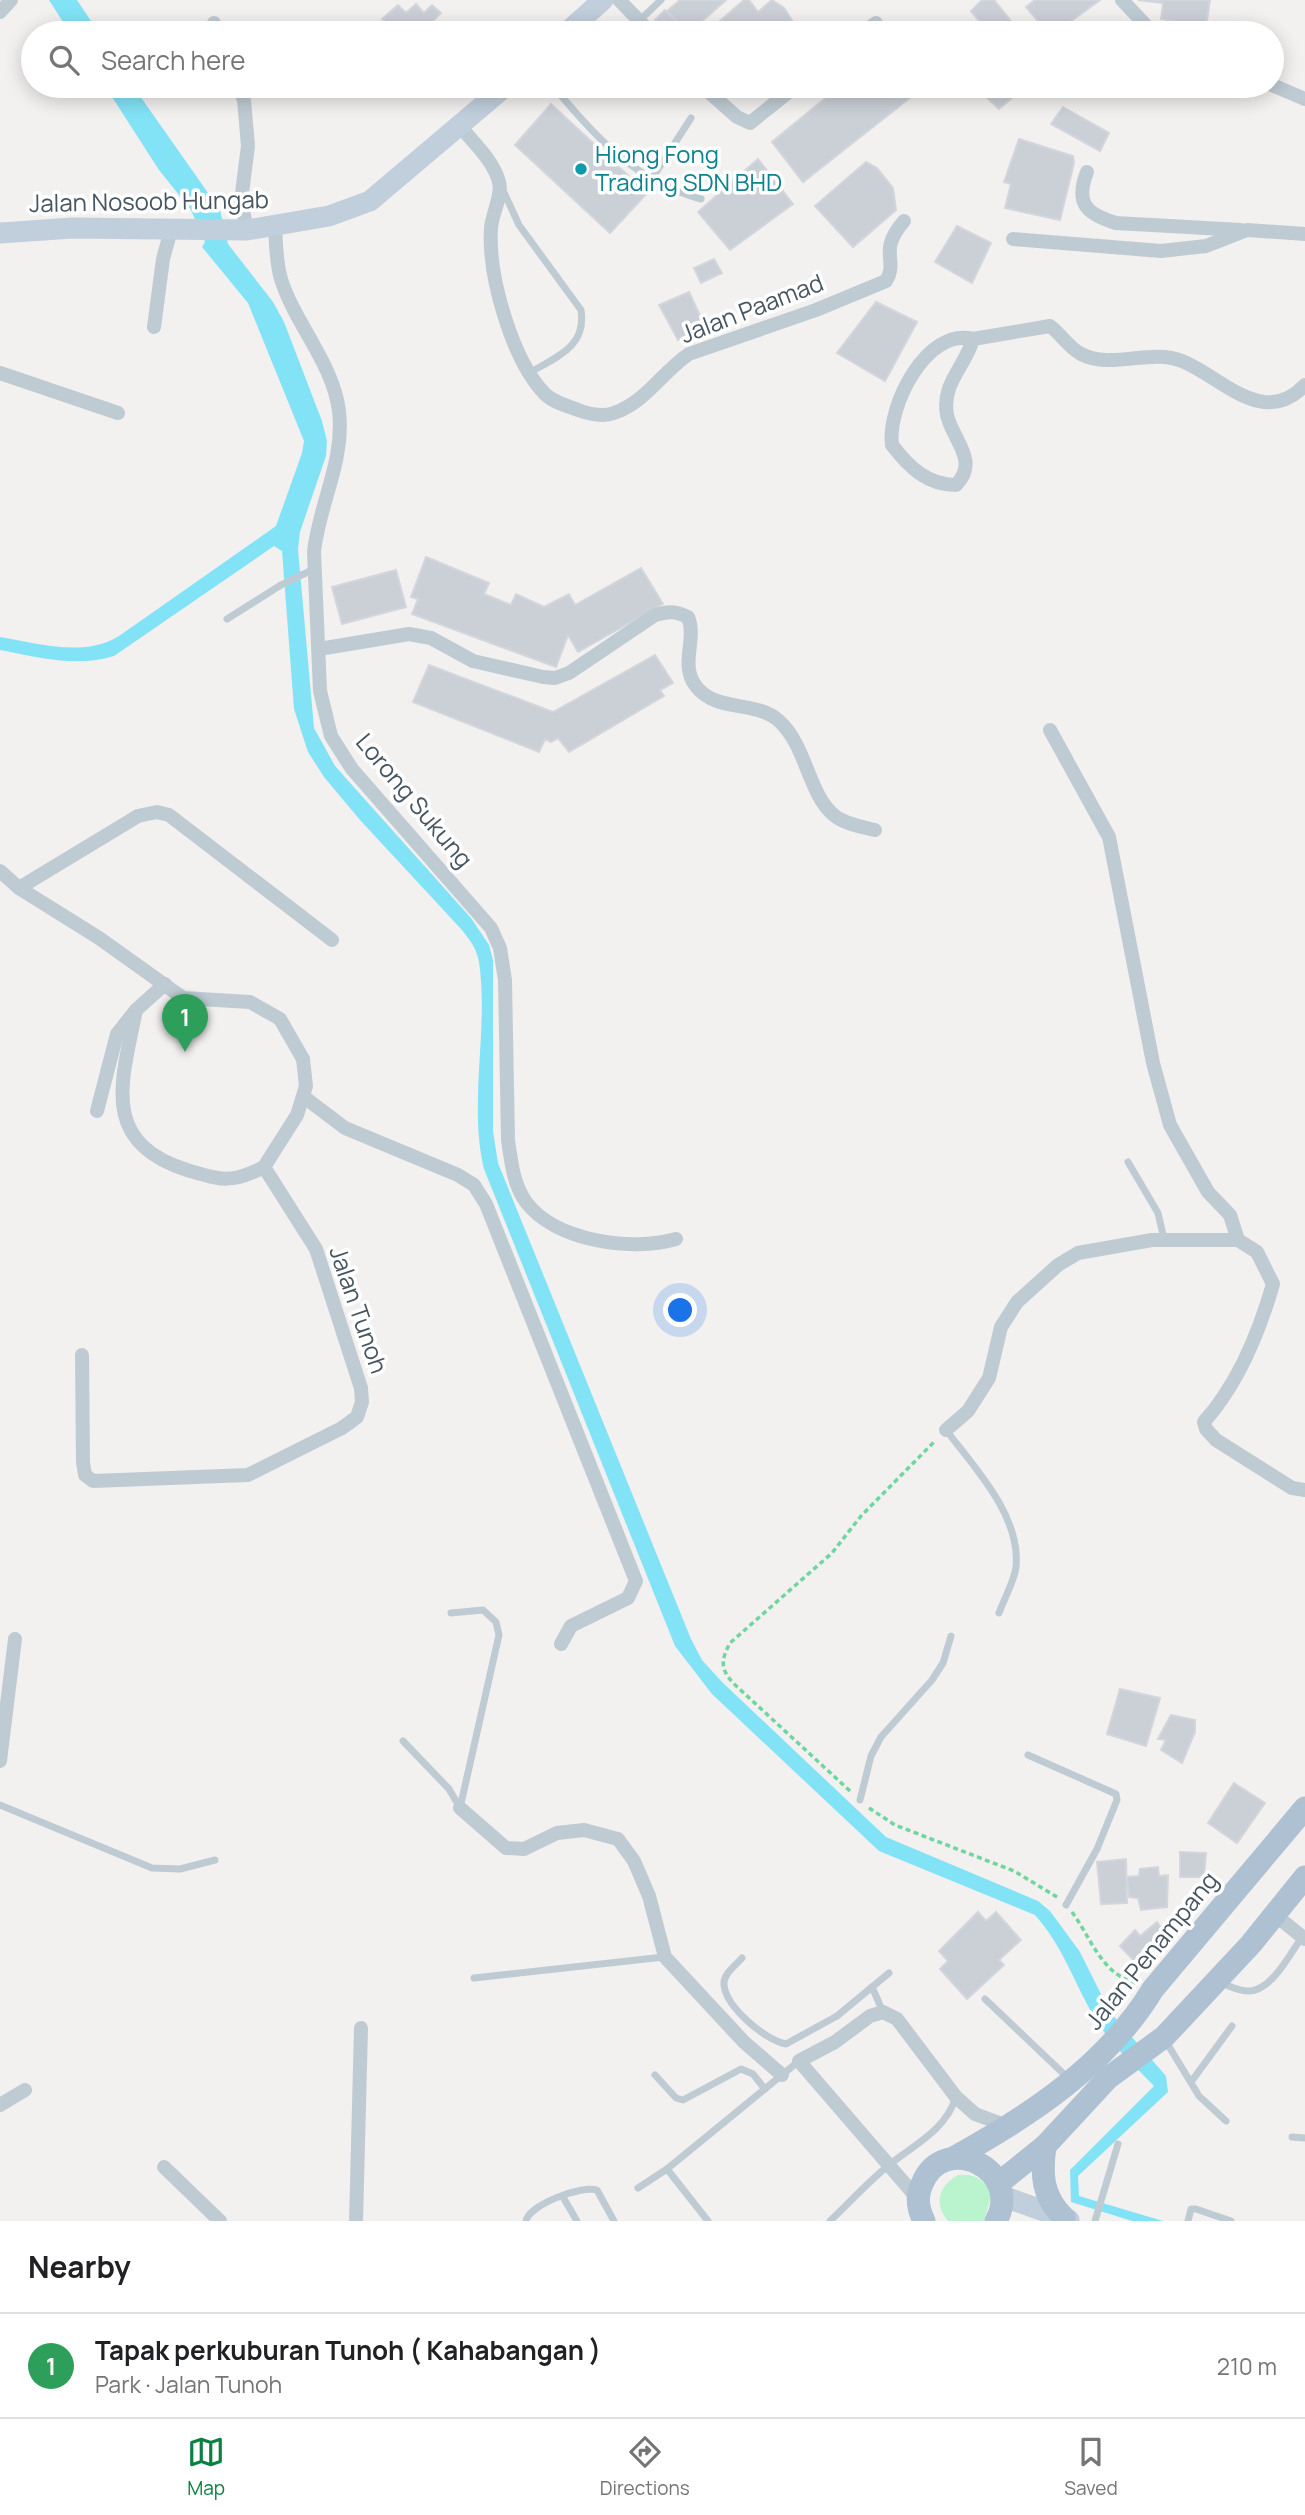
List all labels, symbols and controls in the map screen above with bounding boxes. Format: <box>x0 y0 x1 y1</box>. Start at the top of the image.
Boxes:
search box <box>21 21 1284 98</box>
icon: search <box>45 41 83 79</box>
text: Search here <box>101 42 246 78</box>
place label: Hiong Fong Trading SDN BHD <box>595 137 782 198</box>
marker: Hiong Fong Trading SDN BHD <box>573 161 589 177</box>
street label: Jalan Nosoob Hungab <box>29 182 269 219</box>
street label: Jalan Paamad <box>675 265 828 350</box>
street label: Lorong Sukung <box>349 726 481 874</box>
pin: 1 <box>162 994 208 1052</box>
street label: Jalan Tunoh <box>322 1242 397 1378</box>
your location <box>663 1293 697 1327</box>
street label: Jalan Penampang <box>1077 1864 1225 2036</box>
text: Nearby <box>28 2246 131 2287</box>
text: Tapak perkuburan Tunoh ( Kahabangan ) <box>95 2332 601 2368</box>
text: 1 <box>46 2350 56 2382</box>
text: 210 m <box>1217 2350 1277 2382</box>
text: Park · Jalan Tunoh <box>95 2368 282 2400</box>
tab: Map <box>187 2433 225 2501</box>
tab: Directions <box>600 2433 690 2501</box>
tab: Saved <box>1064 2433 1118 2501</box>

